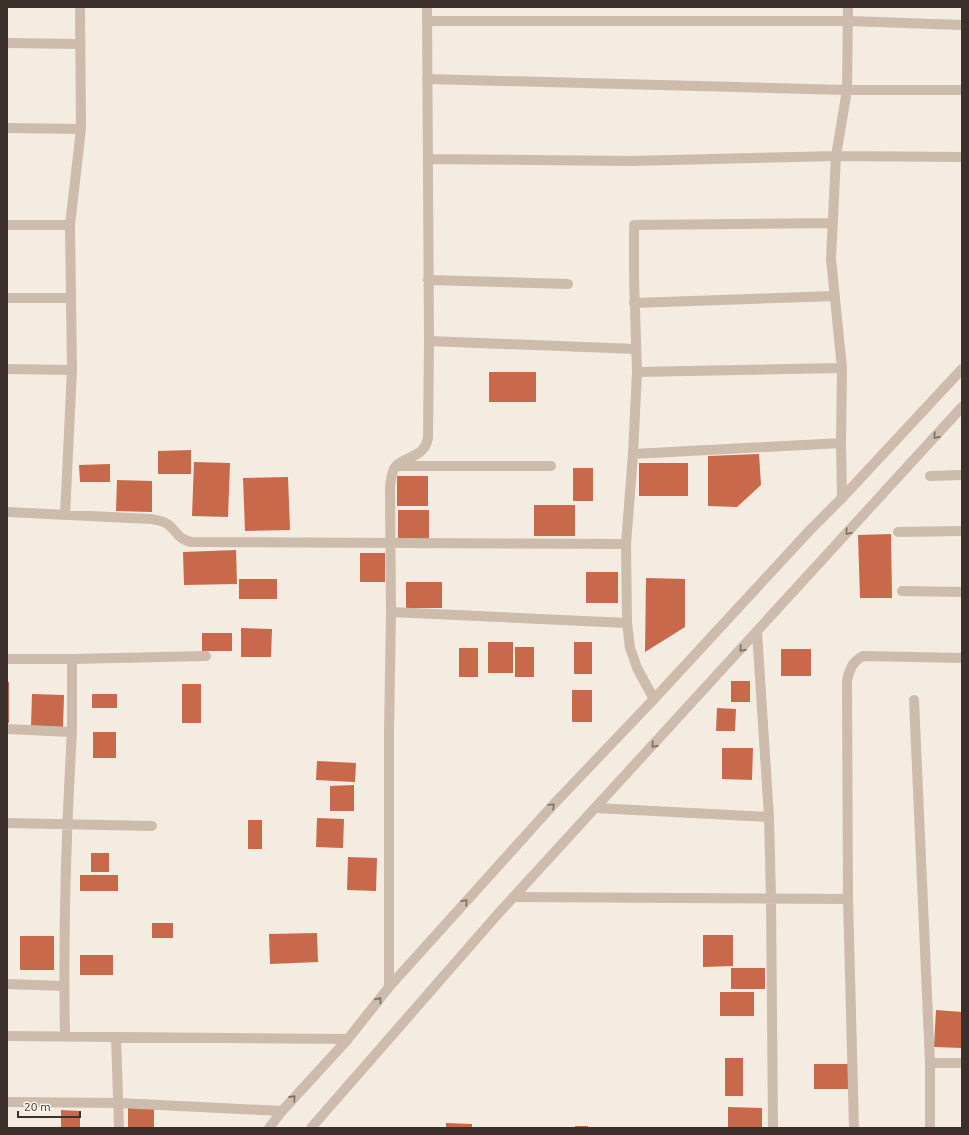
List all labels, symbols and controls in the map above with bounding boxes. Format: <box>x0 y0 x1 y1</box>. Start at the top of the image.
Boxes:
one-way arrow <box>933 431 940 439</box>
one-way arrow <box>845 527 853 535</box>
one-way arrow <box>739 644 746 652</box>
one-way arrow <box>651 740 659 748</box>
one-way arrow <box>547 803 555 811</box>
one-way arrow <box>460 900 467 907</box>
one-way arrow <box>374 997 381 1004</box>
scale bar <box>18 1093 80 1119</box>
one-way arrow <box>289 1095 296 1103</box>
text: 20 m <box>24 1100 51 1113</box>

